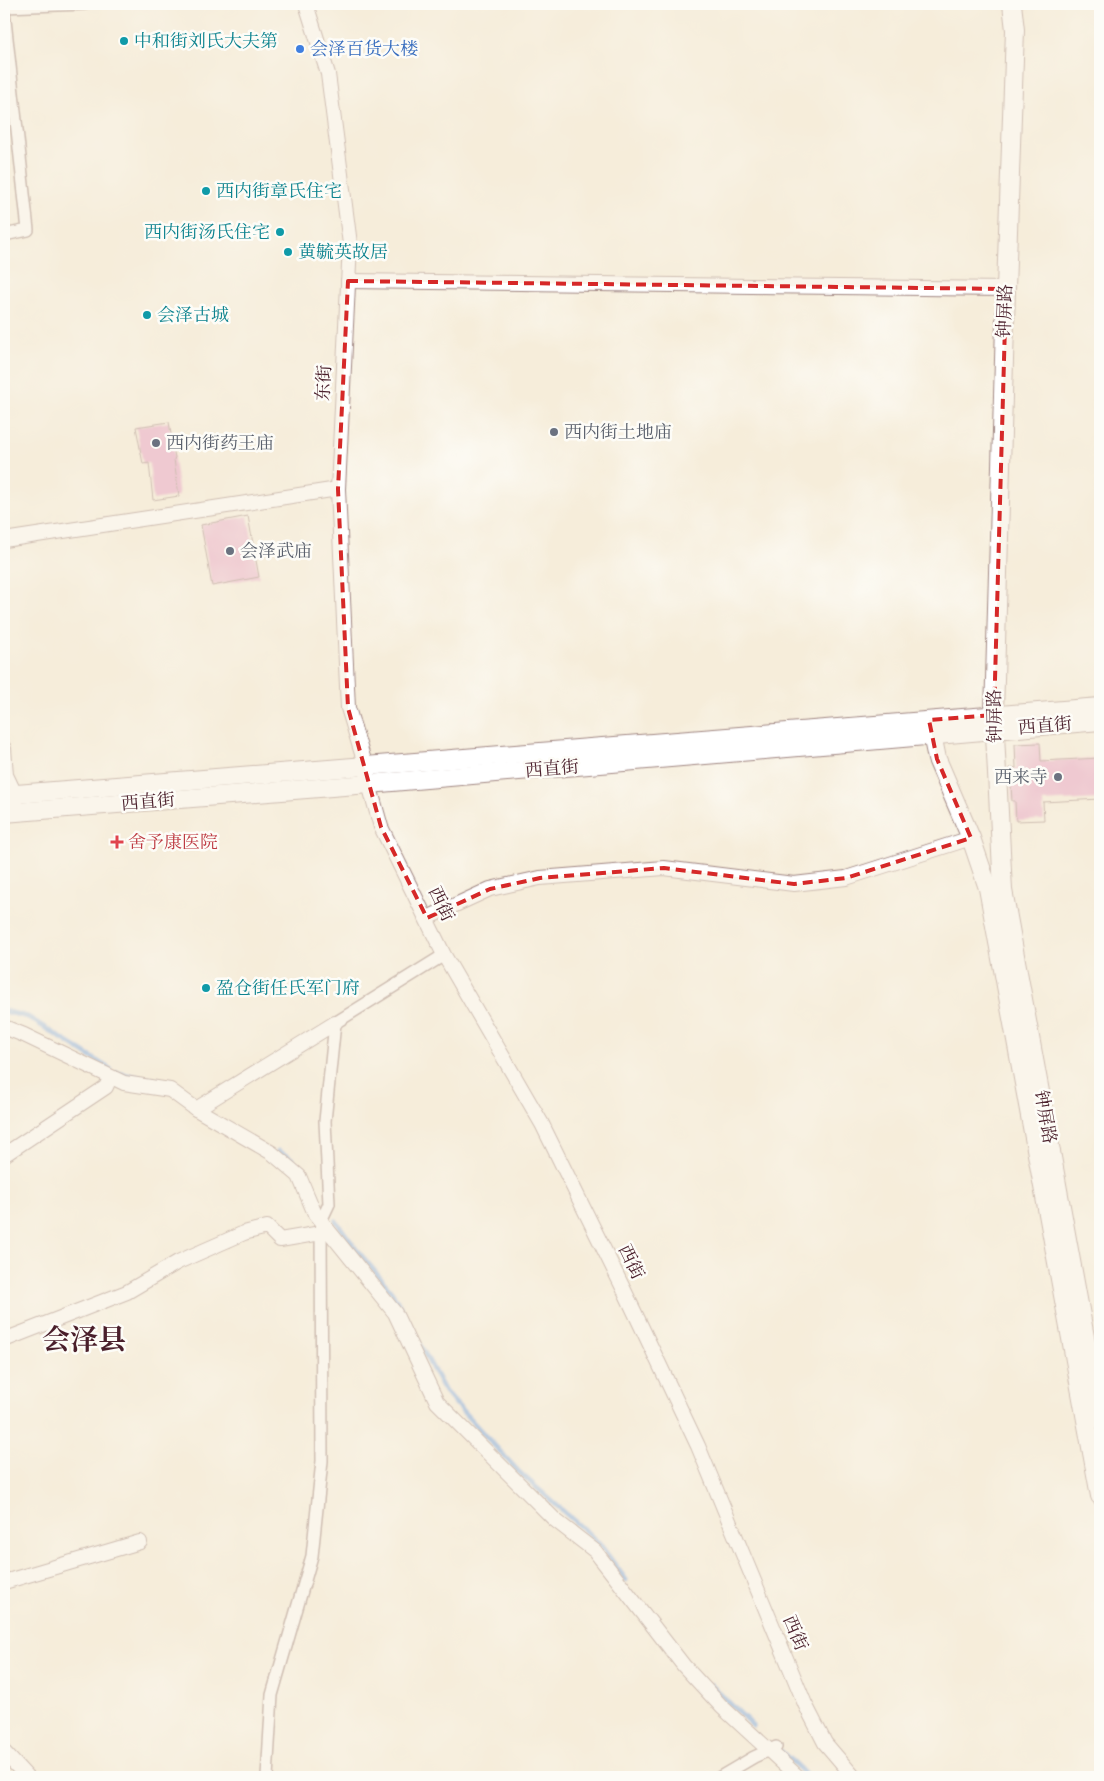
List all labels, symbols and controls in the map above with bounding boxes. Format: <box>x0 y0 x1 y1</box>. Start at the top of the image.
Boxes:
place label: 中和街刘氏大夫第 <box>134 30 278 53</box>
marker: 中和街刘氏大夫第 <box>118 35 130 47</box>
place label: 会泽百货大楼 <box>310 38 418 61</box>
marker: 会泽百货大楼 <box>294 43 306 55</box>
place label: 西内街章氏住宅 <box>216 180 342 203</box>
marker: 西内街章氏住宅 <box>200 185 212 197</box>
place label: 西内街汤氏住宅 <box>144 221 270 244</box>
marker: 西内街汤氏住宅 <box>274 226 286 238</box>
place label: 黄毓英故居 <box>298 241 388 264</box>
marker: 黄毓英故居 <box>282 246 294 258</box>
street label: 钟屏路 <box>993 284 1017 338</box>
place label: 会泽古城 <box>157 304 229 327</box>
marker: 会泽古城 <box>141 309 153 321</box>
street label: 东街 <box>312 364 336 402</box>
place label: 西内街土地庙 <box>564 421 672 444</box>
marker: 西内街土地庙 <box>548 426 560 438</box>
place label: 西内街药王庙 <box>166 432 274 455</box>
marker: 西内街药王庙 <box>150 437 162 449</box>
place label: 会泽武庙 <box>240 540 312 563</box>
marker: 会泽武庙 <box>224 545 236 557</box>
street label: 钟屏路 <box>983 689 1007 743</box>
street label: 西直街 <box>1017 712 1073 740</box>
street label: 西直街 <box>524 755 580 783</box>
place label: 西来寺 <box>994 766 1048 789</box>
marker: 西来寺 <box>1052 771 1064 783</box>
street label: 西直街 <box>120 788 176 816</box>
place label: 舍予康医院 <box>128 831 218 854</box>
marker: 舍予康医院 <box>110 835 124 849</box>
street label: 西街 <box>423 883 459 925</box>
place label: 盈仓街任氏军门府 <box>216 977 360 1000</box>
marker: 盈仓街任氏军门府 <box>200 982 212 994</box>
street label: 钟屏路 <box>1029 1088 1061 1146</box>
street label: 西街 <box>613 1241 649 1283</box>
district label: 会泽县 <box>42 1323 126 1358</box>
street label: 西街 <box>777 1612 813 1654</box>

